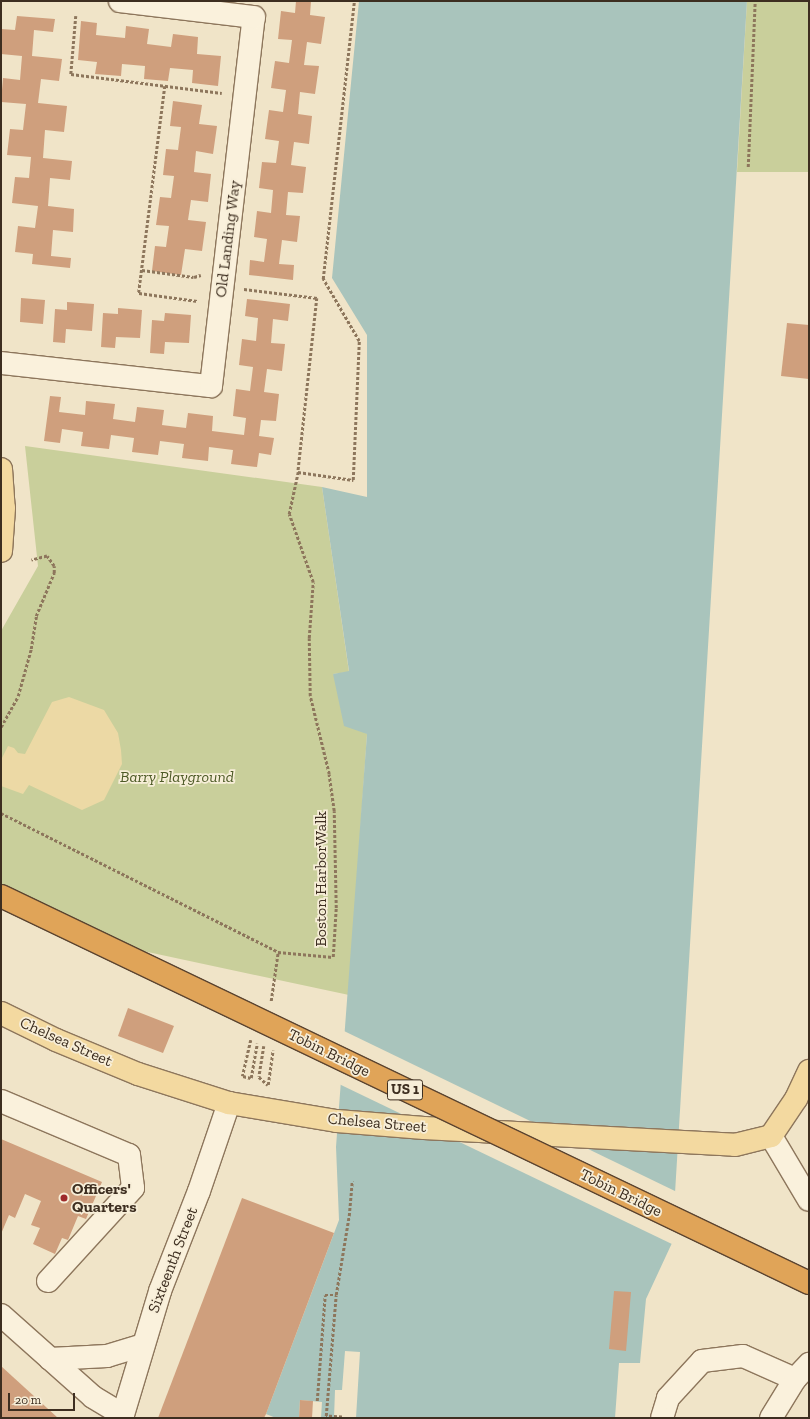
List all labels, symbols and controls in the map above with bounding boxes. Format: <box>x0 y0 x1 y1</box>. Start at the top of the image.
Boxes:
street label: Old Landing Way <box>211 179 245 299</box>
park label: Barry Playground <box>120 767 234 787</box>
street label: Boston HarborWalk <box>311 811 331 947</box>
street label: Chelsea Street <box>17 1013 115 1071</box>
street label: Tobin Bridge <box>285 1025 373 1081</box>
road number: US 1 <box>386 1077 424 1103</box>
street label: Chelsea Street <box>327 1109 427 1137</box>
street label: Tobin Bridge <box>577 1165 665 1221</box>
place label: Officers' Quarters <box>72 1179 136 1217</box>
marker: Officers' Quarters <box>59 1193 69 1203</box>
street label: Sixteenth Street <box>144 1204 202 1316</box>
scale bar <box>10 1385 77 1411</box>
text: 20 m <box>15 1393 41 1407</box>

